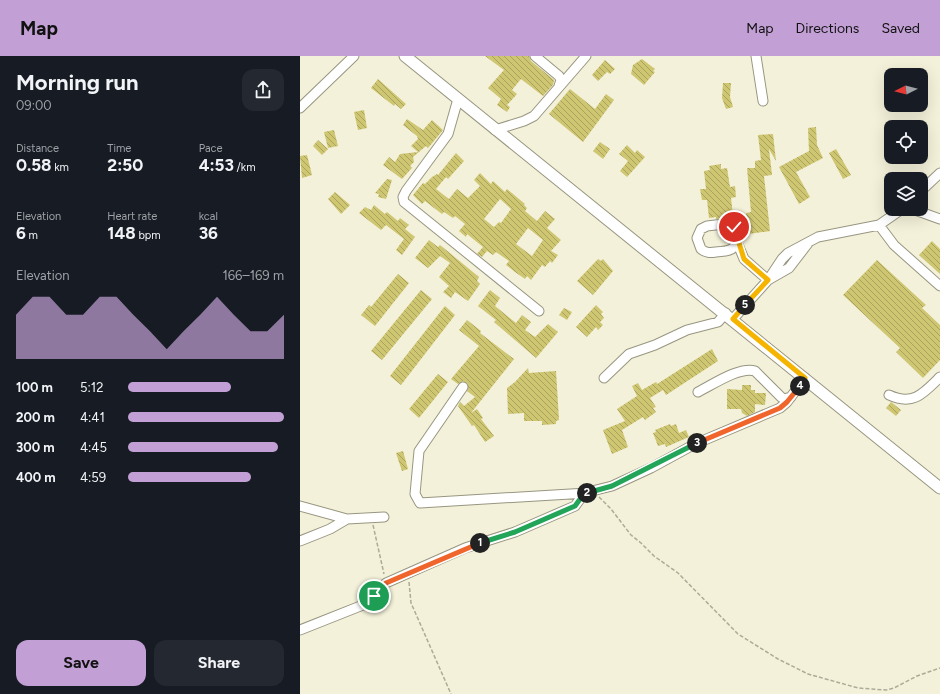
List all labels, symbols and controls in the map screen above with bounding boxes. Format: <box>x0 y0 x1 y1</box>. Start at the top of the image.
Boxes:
text: Map <box>20 17 58 40</box>
text: Map <box>746 20 774 37</box>
text: Directions <box>796 20 859 37</box>
text: Saved <box>881 20 920 37</box>
north arrow <box>884 68 928 112</box>
map controls <box>884 68 928 216</box>
text: Morning run <box>16 69 139 96</box>
button: share <box>242 69 284 111</box>
text: 09:00 <box>16 98 52 113</box>
button: locate <box>884 120 928 164</box>
text: Distance <box>16 142 59 155</box>
text: Time <box>107 142 131 155</box>
text: Pace <box>199 142 222 155</box>
text: 0.58 <box>16 155 52 175</box>
text: 2:50 <box>107 155 143 175</box>
text: 4:53 <box>199 155 234 175</box>
text: km <box>52 161 69 174</box>
text: /km <box>234 161 256 174</box>
button: layers <box>884 172 928 216</box>
text: Elevation <box>16 210 61 223</box>
text: Heart rate <box>107 210 157 223</box>
text: kcal <box>199 210 218 223</box>
pin <box>717 210 751 244</box>
icon: check <box>723 216 745 238</box>
text: 6 <box>16 223 26 243</box>
text: 148 <box>107 223 136 243</box>
text: 36 <box>199 223 218 243</box>
text: m <box>26 229 38 242</box>
text: bpm <box>136 229 161 242</box>
text: Elevation <box>16 268 69 283</box>
text: 166–169 m <box>222 268 284 283</box>
pin: 5 <box>735 295 755 315</box>
text: 5 <box>742 298 748 311</box>
pin: 4 <box>790 376 810 396</box>
text: 4 <box>797 379 803 392</box>
text: 100 m <box>16 380 53 395</box>
text: 5:12 <box>80 380 103 395</box>
text: 200 m <box>16 410 55 425</box>
text: 4:41 <box>80 410 105 425</box>
pin: 3 <box>687 433 707 453</box>
text: 3 <box>694 436 700 449</box>
text: 300 m <box>16 440 55 455</box>
text: 4:45 <box>80 440 107 455</box>
text: 400 m <box>16 470 56 485</box>
text: 4:59 <box>80 470 106 485</box>
pin: 2 <box>577 483 597 503</box>
text: 2 <box>584 486 590 499</box>
pin: 1 <box>470 533 490 553</box>
text: 1 <box>478 536 482 549</box>
pin <box>357 579 391 613</box>
icon: arrive <box>363 585 385 607</box>
button: Save <box>16 640 146 686</box>
button: Share <box>154 640 284 686</box>

